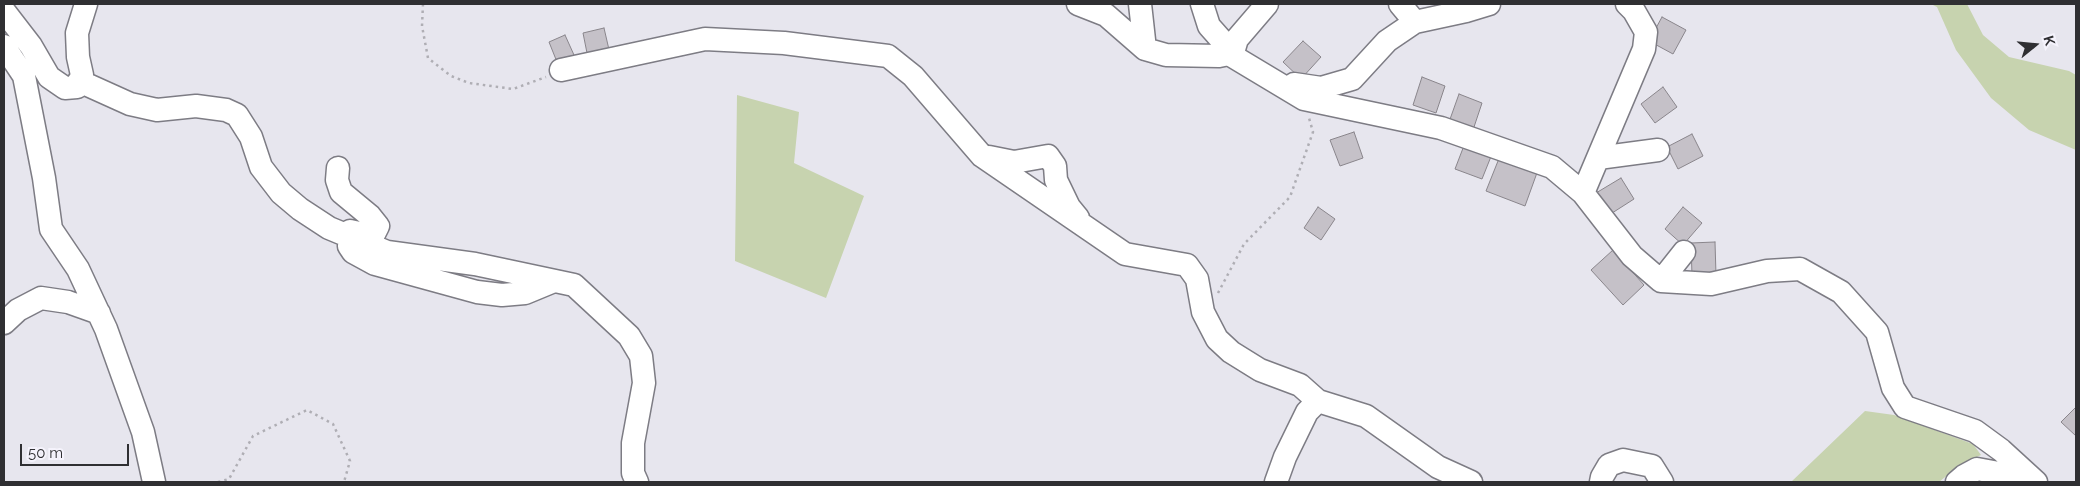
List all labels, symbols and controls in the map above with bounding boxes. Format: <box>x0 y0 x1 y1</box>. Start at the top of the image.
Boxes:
north arrow <box>2010 20 2060 70</box>
text: K <box>2040 34 2058 47</box>
scale bar <box>22 434 131 466</box>
text: 50 m <box>28 444 63 462</box>

